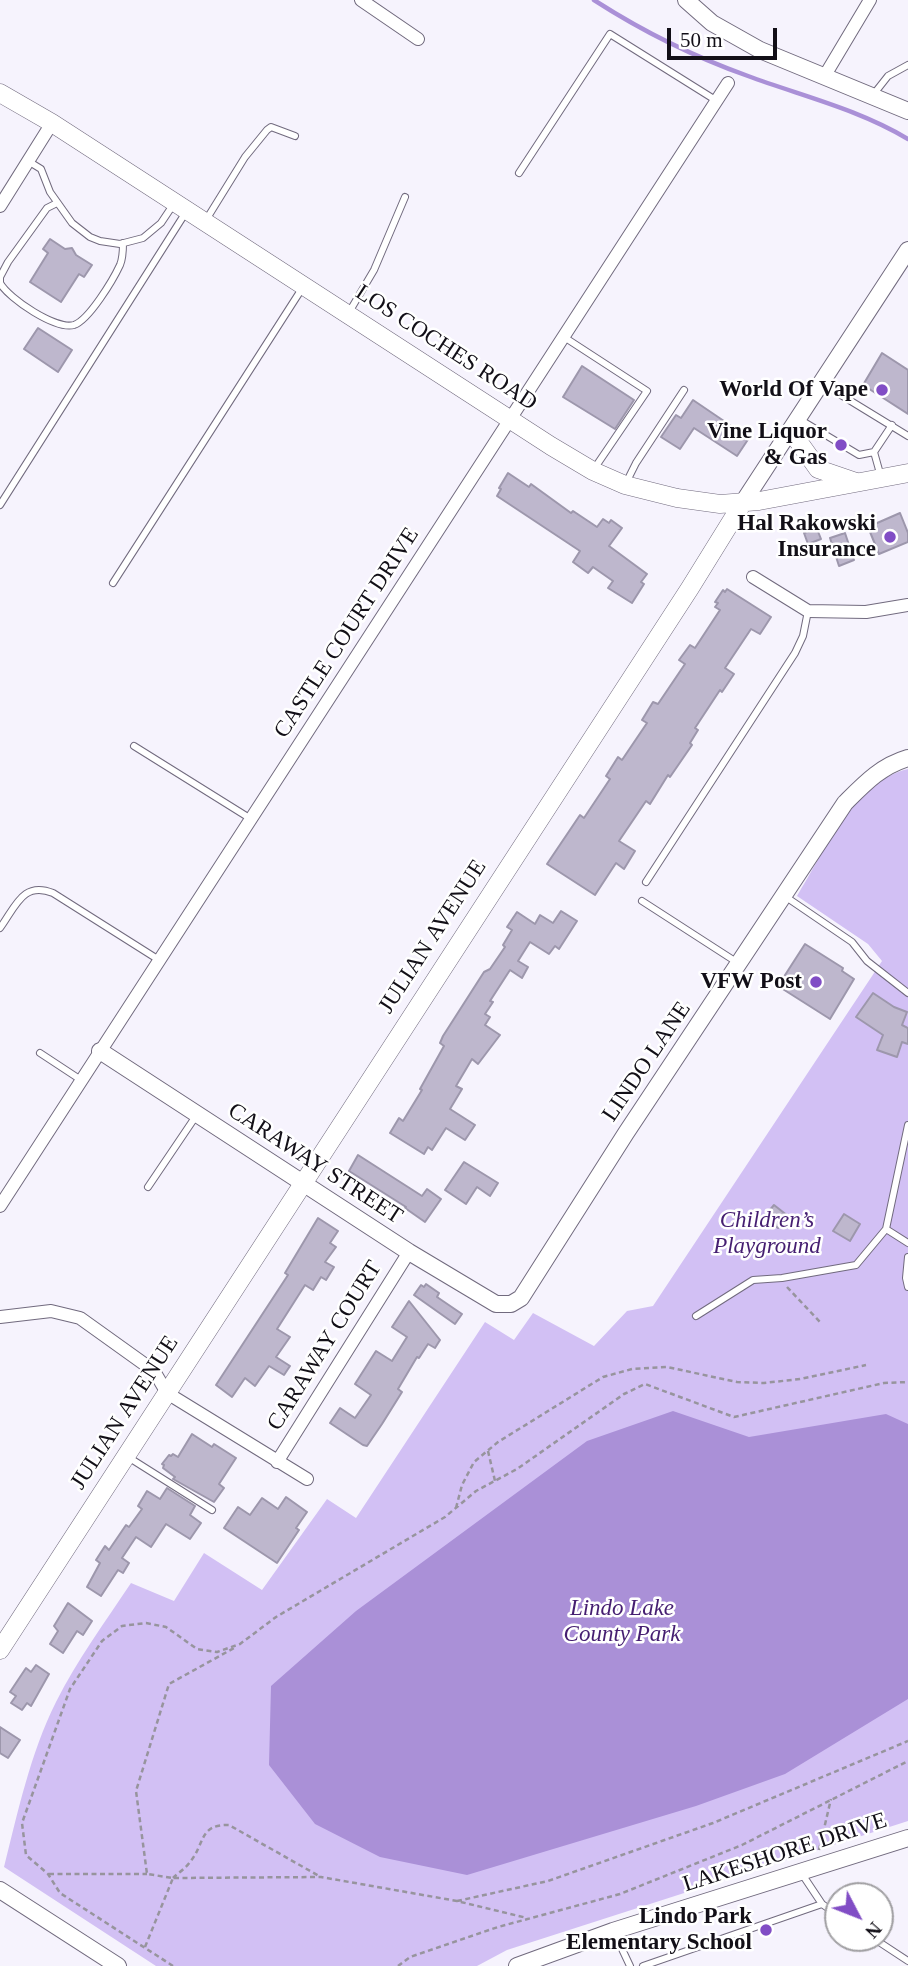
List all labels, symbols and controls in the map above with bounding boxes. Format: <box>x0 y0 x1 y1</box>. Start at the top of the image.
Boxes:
scale bar <box>670 14 780 58</box>
text: 50 m <box>680 28 723 52</box>
street label: LOS COCHES ROAD <box>350 279 542 417</box>
place label: World Of Vape <box>719 376 868 404</box>
marker: World Of Vape <box>874 382 890 398</box>
place label: Vine Liquor & Gas <box>707 418 827 472</box>
marker: Vine Liquor & Gas <box>833 437 849 453</box>
place label: Hal Rakowski Insurance <box>737 510 876 564</box>
street label: CASTLE COURT DRIVE <box>269 523 425 743</box>
marker: Hal Rakowski Insurance <box>882 529 898 545</box>
street label: JULIAN AVENUE <box>373 855 493 1019</box>
place label: VFW Post <box>700 968 802 996</box>
marker: VFW Post <box>808 974 824 990</box>
street label: LINDO LANE <box>597 997 697 1127</box>
street label: CARAWAY STREET <box>223 1097 407 1231</box>
park label: Children’s Playground <box>713 1207 821 1261</box>
street label: CARAWAY COURT <box>262 1256 388 1436</box>
street label: JULIAN AVENUE <box>65 1331 185 1495</box>
park label: Lindo Lake County Park <box>564 1595 680 1649</box>
street label: LAKESHORE DRIVE <box>680 1807 890 1899</box>
north arrow <box>824 1882 894 1952</box>
place label: Lindo Park Elementary School <box>566 1903 752 1957</box>
text: N <box>861 1918 886 1942</box>
marker: Lindo Park Elementary School <box>758 1922 774 1938</box>

